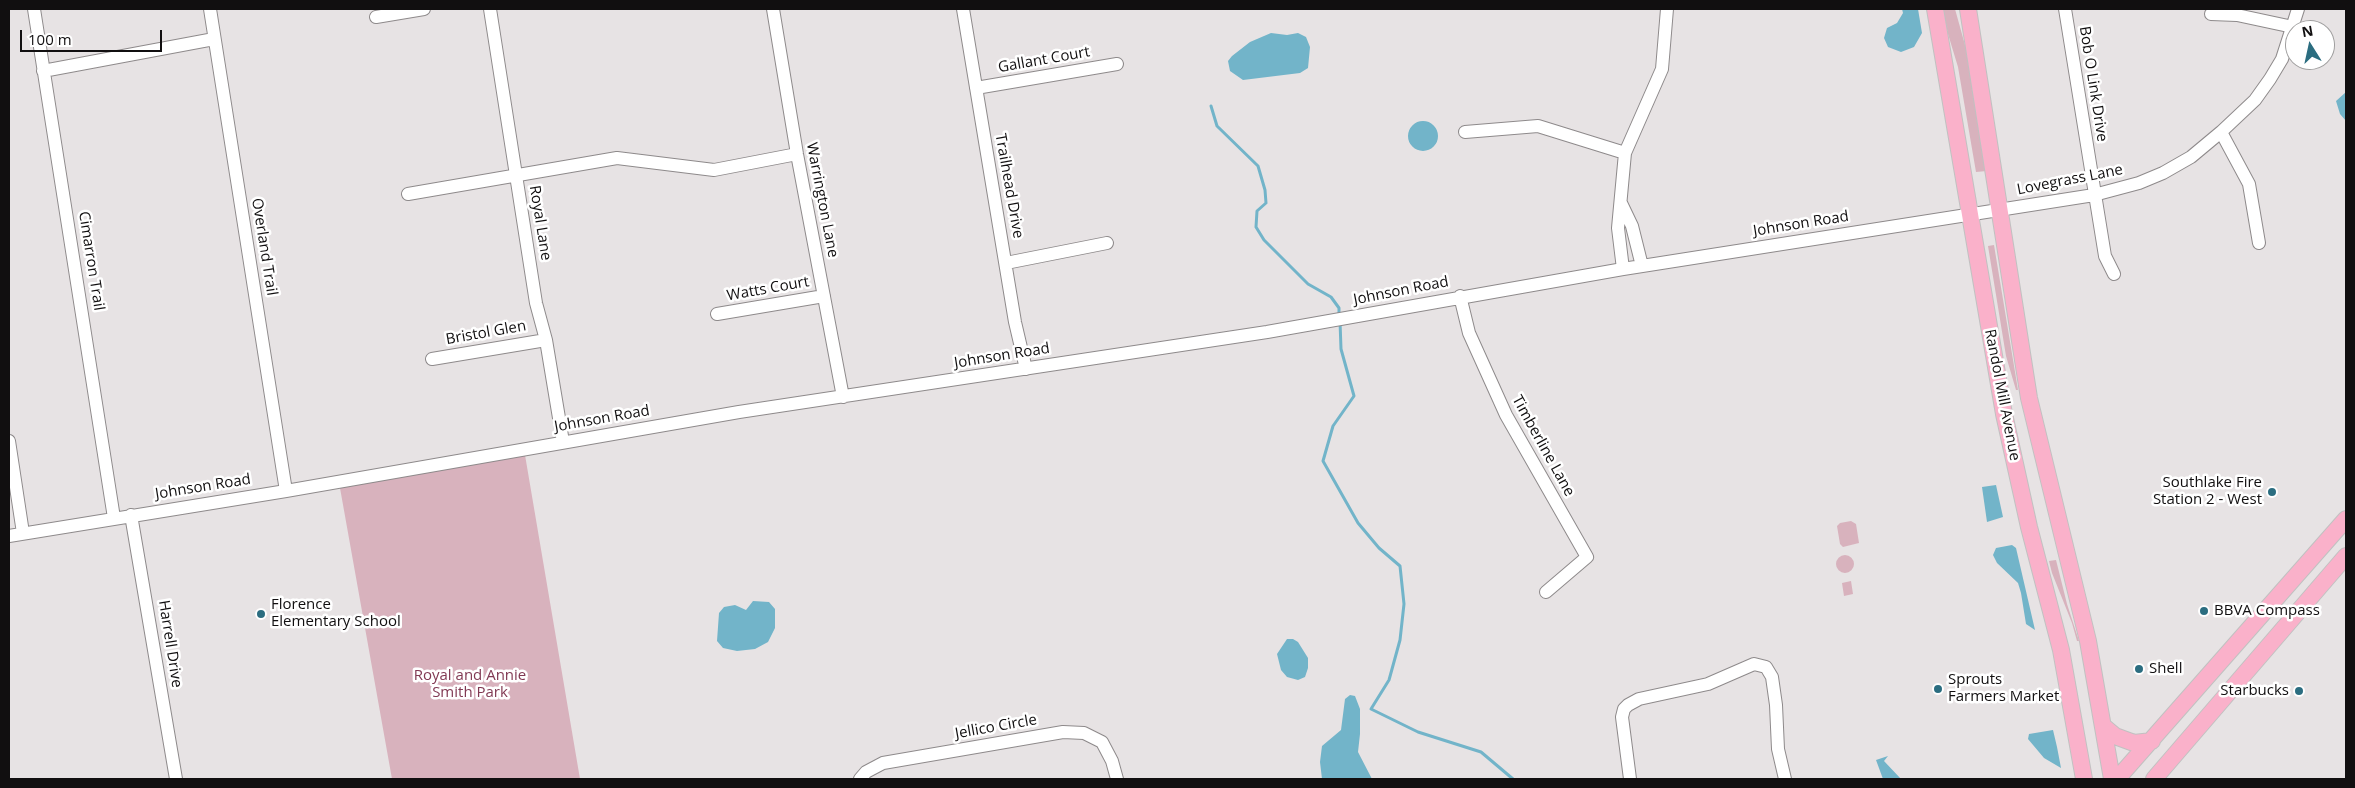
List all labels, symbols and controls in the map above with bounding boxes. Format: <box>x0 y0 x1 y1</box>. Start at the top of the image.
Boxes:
scale bar <box>22 20 165 52</box>
north arrow <box>2285 20 2335 70</box>
text: N <box>2300 20 2315 41</box>
street label: Bob O Link Drive <box>2075 25 2111 143</box>
text: 100 m <box>28 29 72 49</box>
street label: Gallant Court <box>997 43 1091 77</box>
street label: Trailhead Drive <box>991 132 1027 240</box>
street label: Warrington Lane <box>802 141 842 259</box>
street label: Lovegrass Lane <box>2016 161 2124 199</box>
street label: Royal Lane <box>525 184 555 262</box>
street label: Overland Trail <box>247 197 281 297</box>
street label: Johnson Road <box>1752 208 1850 240</box>
street label: Cimarron Trail <box>74 210 108 312</box>
street label: Watts Court <box>726 273 810 305</box>
street label: Johnson Road <box>1352 273 1450 309</box>
street label: Bristol Glen <box>444 317 528 349</box>
street label: Randol Mill Avenue <box>1980 328 2024 462</box>
street label: Johnson Road <box>953 340 1051 372</box>
street label: Timberline Lane <box>1508 392 1578 500</box>
street label: Johnson Road <box>553 402 651 436</box>
street label: Johnson Road <box>154 471 252 503</box>
place label: Southlake Fire Station 2 - West <box>2153 474 2262 509</box>
marker: Southlake Fire Station 2 - West <box>2266 486 2278 498</box>
place label: Florence Elementary School <box>271 596 401 631</box>
street label: Harrell Drive <box>154 599 186 689</box>
place label: BBVA Compass <box>2214 602 2320 620</box>
marker: BBVA Compass <box>2198 605 2210 617</box>
marker: Florence Elementary School <box>255 608 267 620</box>
place label: Shell <box>2149 660 2182 678</box>
marker: Shell <box>2133 663 2145 675</box>
park label: Royal and Annie Smith Park <box>414 667 526 702</box>
place label: Sprouts Farmers Market <box>1948 671 2059 706</box>
place label: Starbucks <box>2220 682 2289 700</box>
marker: Sprouts Farmers Market <box>1932 683 1944 695</box>
marker: Starbucks <box>2293 685 2305 697</box>
street label: Jellico Circle <box>954 711 1038 743</box>

